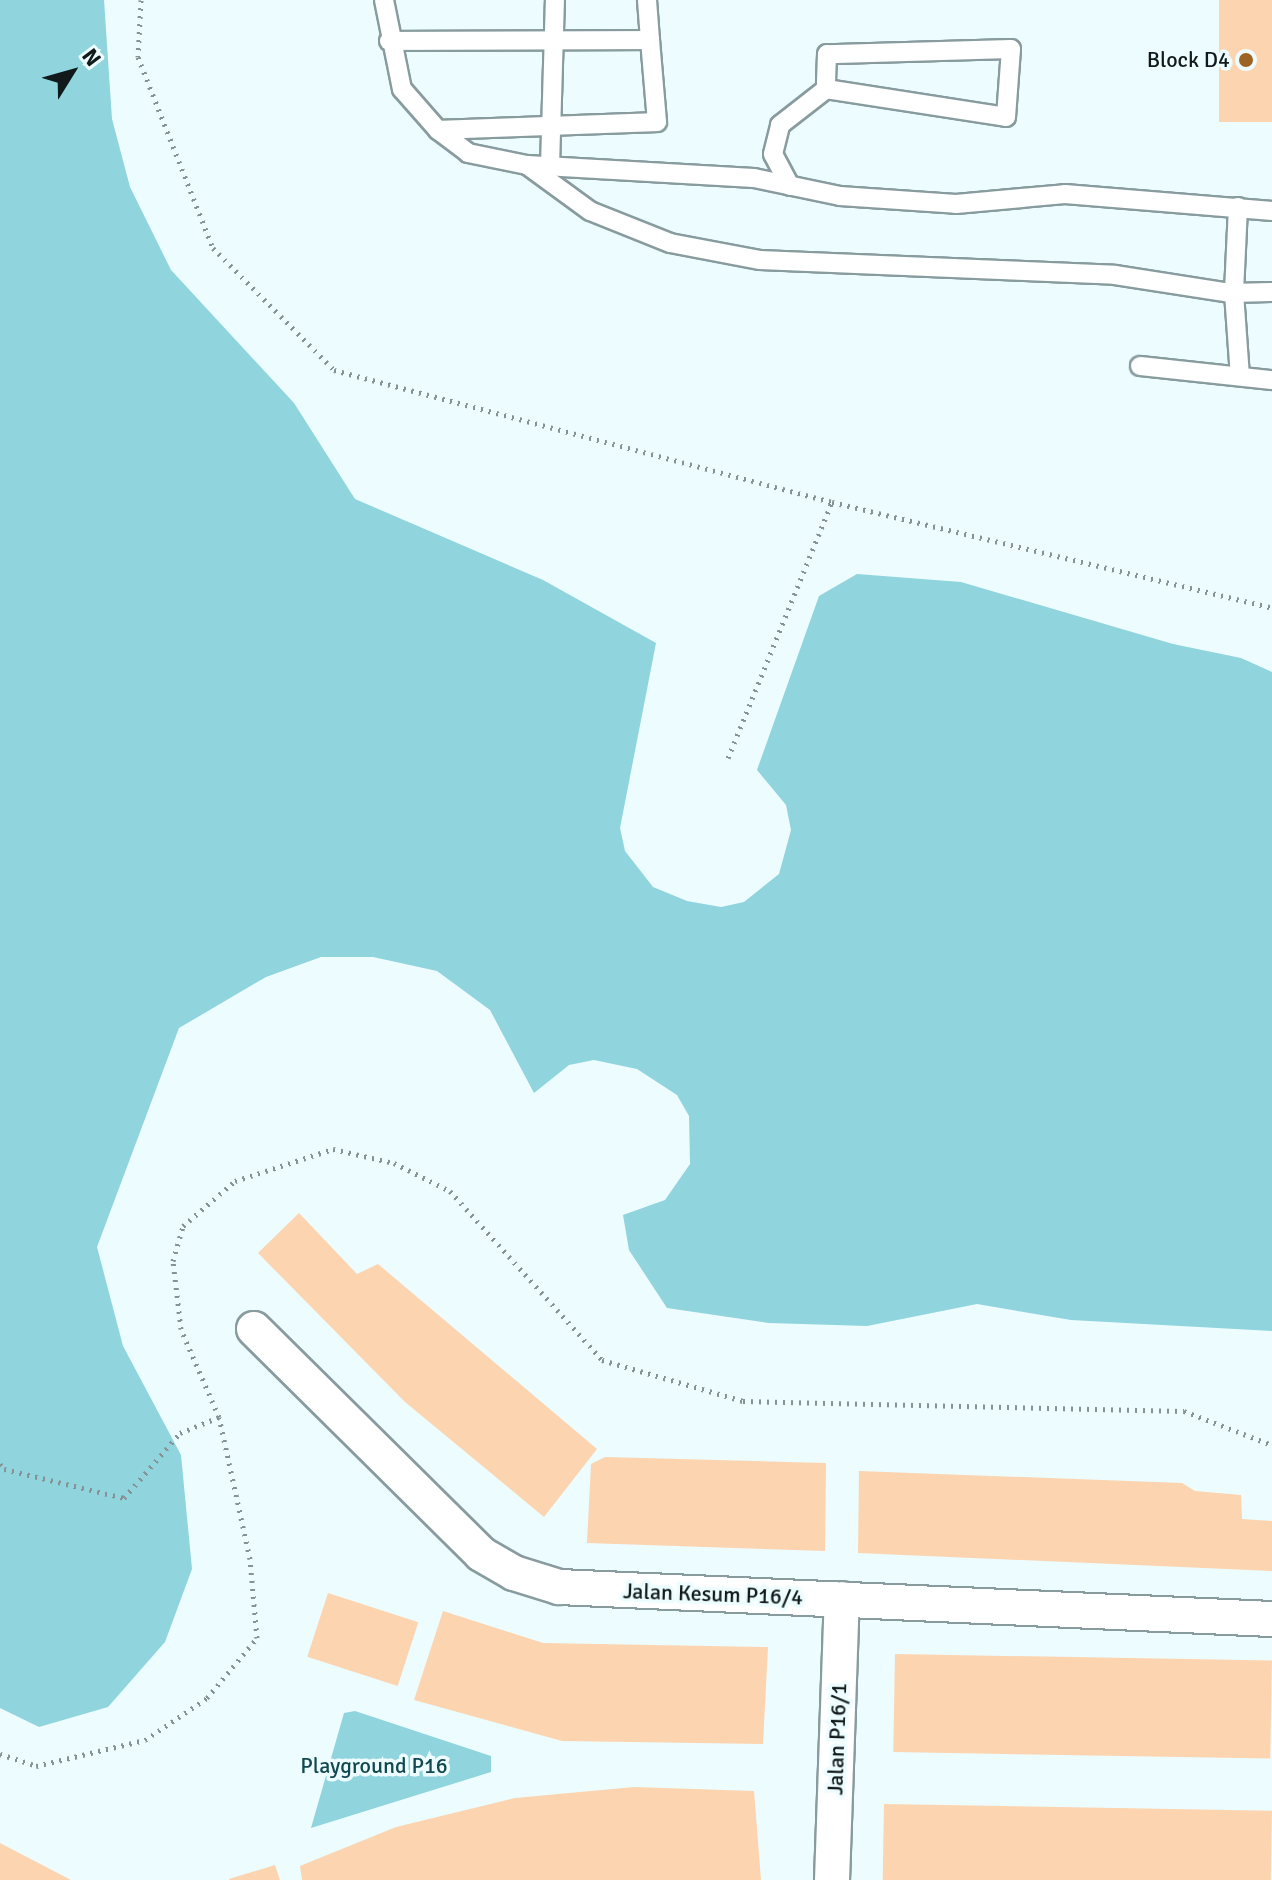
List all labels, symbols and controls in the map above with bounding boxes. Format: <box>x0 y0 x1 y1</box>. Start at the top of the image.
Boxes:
north arrow <box>32 32 112 112</box>
text: N <box>76 43 107 71</box>
place label: Block D4 <box>1147 47 1230 73</box>
marker: Block D4 <box>1237 51 1255 69</box>
street label: Jalan Kesum P16/4 <box>623 1578 803 1610</box>
street label: Jalan P16/1 <box>822 1682 852 1796</box>
park label: Playground P16 <box>300 1753 448 1779</box>

